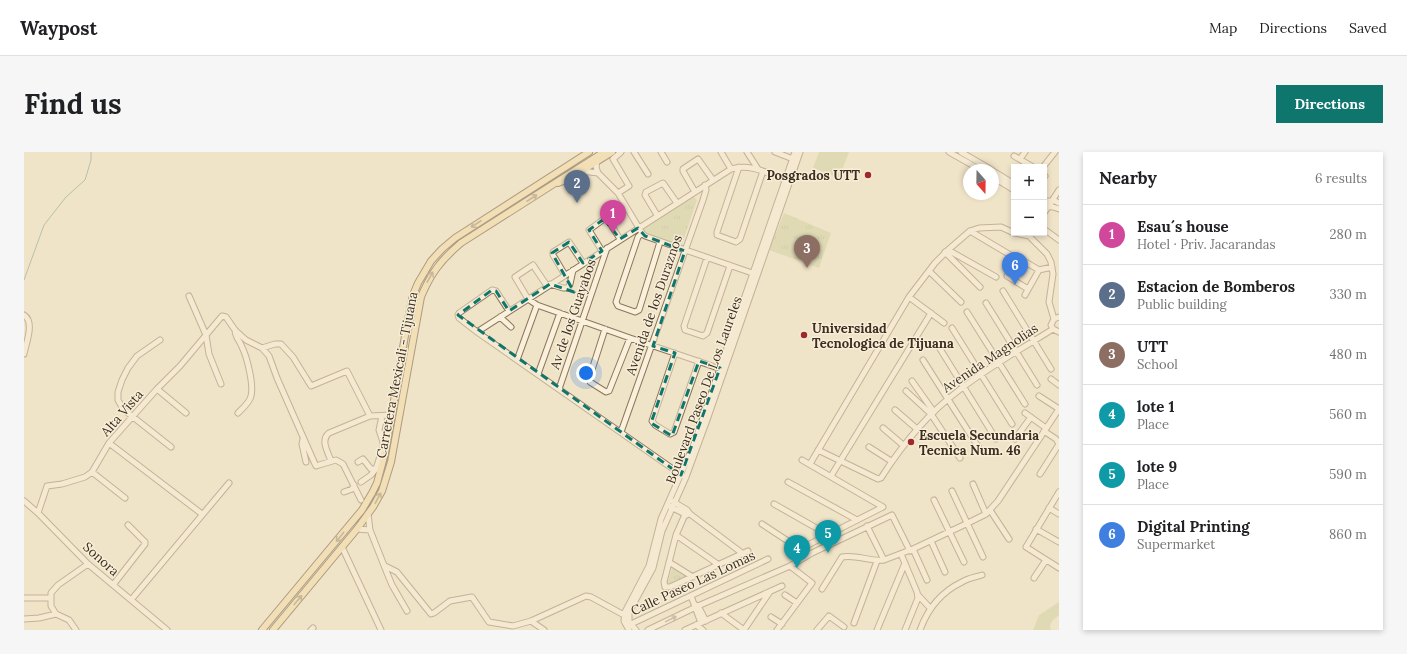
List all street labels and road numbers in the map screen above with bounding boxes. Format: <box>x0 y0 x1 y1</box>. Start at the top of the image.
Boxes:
street label: Avenida de los Duraznos <box>622 233 686 378</box>
street label: Av de los Guayabos <box>546 257 600 372</box>
street label: Carretera Mexicali - Tijuana <box>372 290 422 460</box>
street label: Boulevard Paseo De Los Laureles <box>662 294 746 486</box>
street label: Avenida Magnolias <box>938 320 1041 397</box>
street label: Alta Vista <box>96 386 147 441</box>
street label: Sonora <box>79 538 123 580</box>
street label: Calle Paseo Las Lomas <box>628 547 758 619</box>

